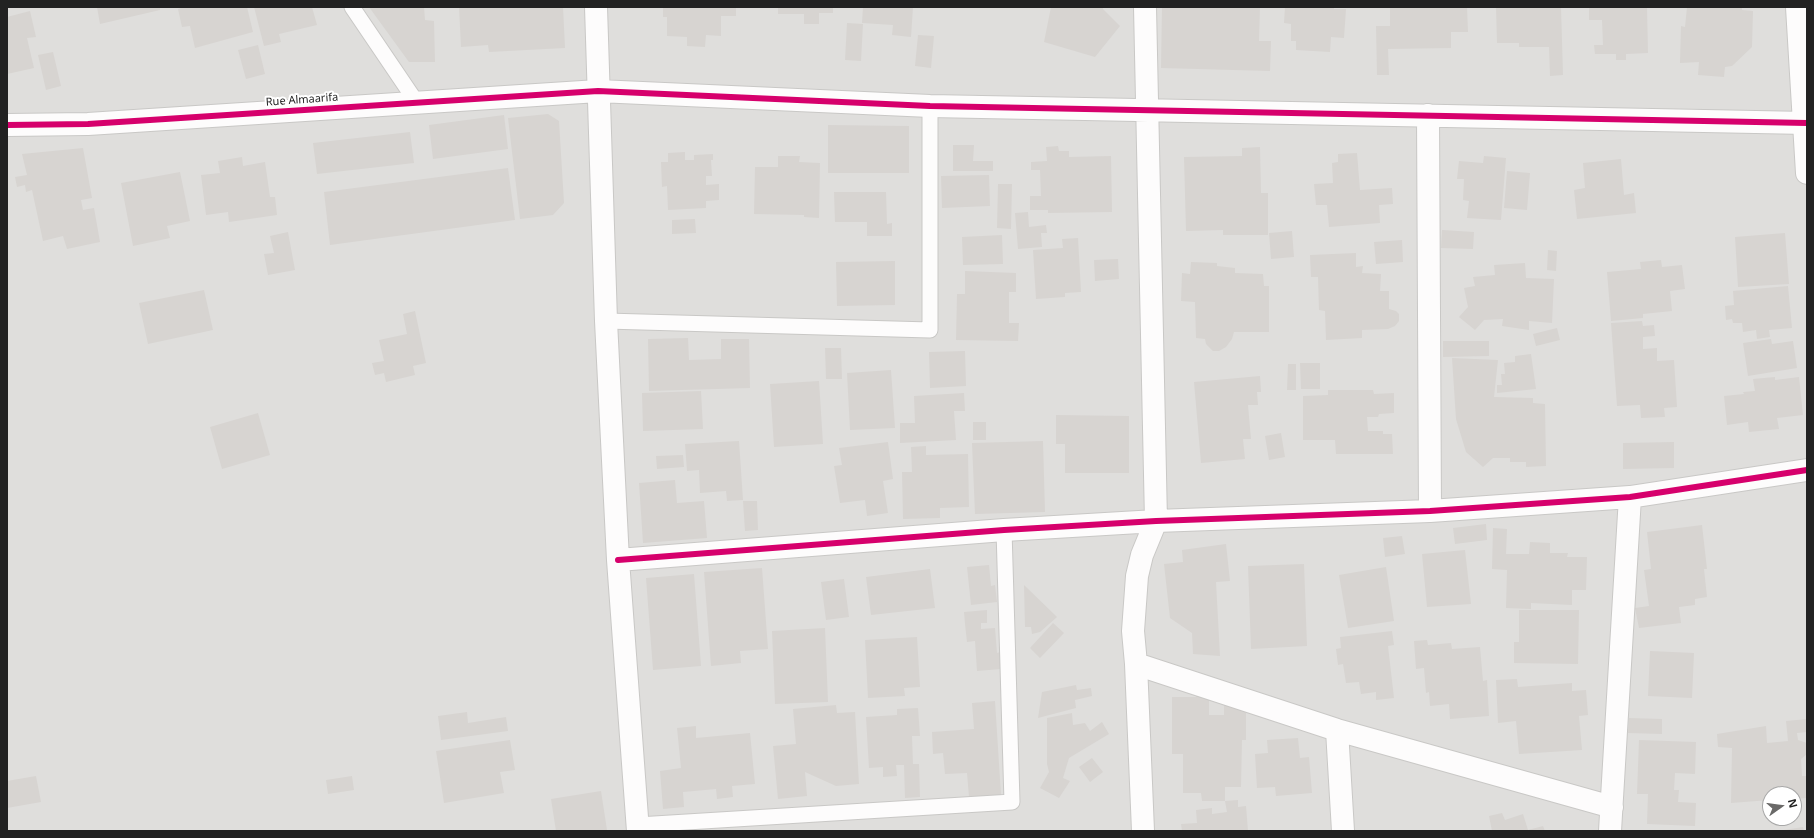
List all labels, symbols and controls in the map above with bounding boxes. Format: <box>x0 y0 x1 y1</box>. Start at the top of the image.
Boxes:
street label: Rue Almaarifa <box>265 91 339 109</box>
north arrow <box>1762 786 1802 826</box>
text: N <box>1785 797 1802 809</box>

